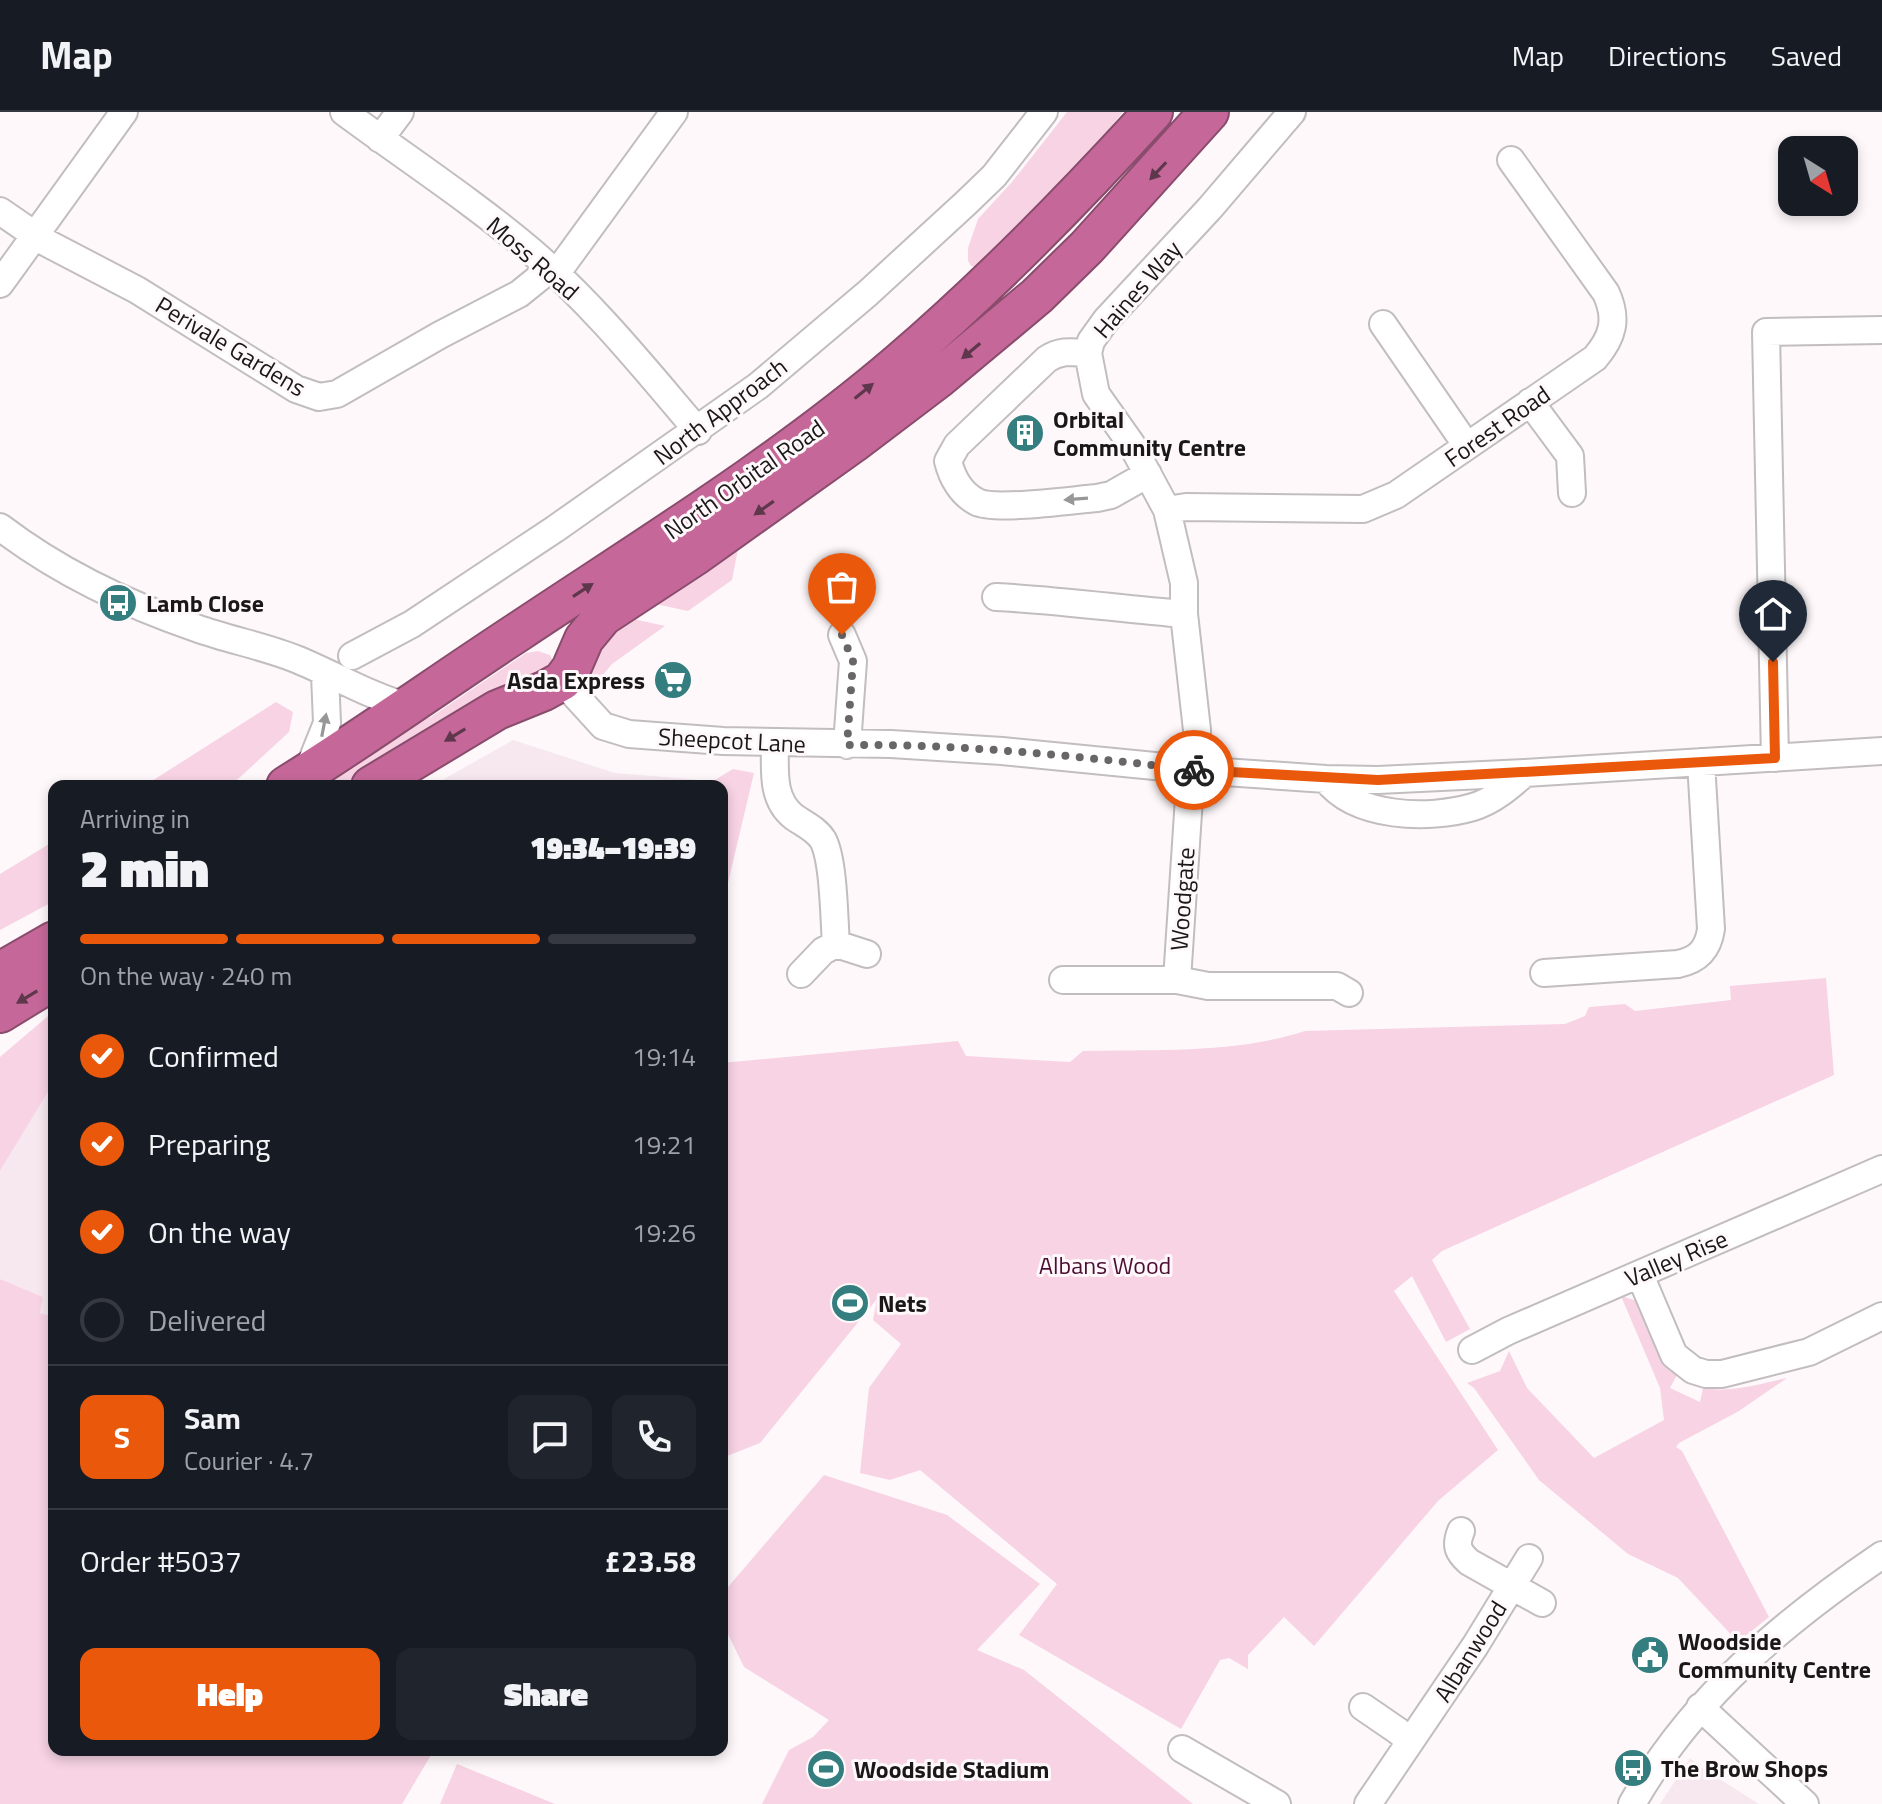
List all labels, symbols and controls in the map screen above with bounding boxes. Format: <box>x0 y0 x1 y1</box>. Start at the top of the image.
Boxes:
text: Map <box>40 26 113 84</box>
text: Map <box>1512 34 1564 77</box>
text: Directions <box>1608 34 1727 77</box>
text: Saved <box>1771 34 1842 77</box>
north arrow <box>1778 136 1858 216</box>
map controls <box>1778 136 1858 216</box>
one-way arrow <box>1150 161 1168 180</box>
street label: Moss Road <box>479 208 587 308</box>
street label: Haines Way <box>1084 232 1190 346</box>
street label: Perivale Gardens <box>149 287 313 405</box>
one-way arrow <box>961 342 981 359</box>
street label: North Approach <box>646 349 794 473</box>
street label: Forest Road <box>1437 376 1557 476</box>
one-way arrow <box>853 383 873 400</box>
place label: Orbital Community Centre <box>1053 401 1246 465</box>
street label: North Orbital Road <box>656 410 832 548</box>
building icon: Orbital Community Centre <box>1004 412 1046 454</box>
one-way arrow <box>1063 493 1088 506</box>
one-way arrow <box>753 500 774 515</box>
pin <box>808 553 876 635</box>
icon: bag <box>820 565 864 609</box>
pin <box>1739 580 1807 662</box>
bus stop icon: Lamb Close <box>97 582 139 624</box>
one-way arrow <box>572 582 593 597</box>
place label: Lamb Close <box>146 585 264 621</box>
icon: home <box>1751 592 1795 636</box>
supermarket icon: Asda Express <box>652 659 694 701</box>
place label: Asda Express <box>507 662 645 698</box>
one-way arrow <box>319 712 331 737</box>
street label: Sheepcot Lane <box>657 718 807 762</box>
one-way arrow <box>444 728 466 742</box>
courier <box>1154 730 1234 810</box>
icon: bike <box>1172 748 1216 792</box>
text: Arriving in <box>80 799 190 838</box>
text: 19:34–19:39 <box>530 825 696 871</box>
text: 2 min <box>80 828 209 907</box>
street label: Woodgate <box>1160 846 1204 952</box>
text: On the way · 240 m <box>80 956 292 995</box>
one-way arrow <box>16 990 38 1004</box>
text: Confirmed <box>148 1033 279 1079</box>
icon: check <box>80 1034 124 1078</box>
text: 19:14 <box>632 1037 696 1076</box>
text: Preparing <box>148 1121 270 1167</box>
icon: check <box>80 1122 124 1166</box>
text: 19:21 <box>632 1125 696 1164</box>
text: On the way <box>148 1209 291 1255</box>
icon: check <box>80 1210 124 1254</box>
text: 19:26 <box>632 1213 696 1252</box>
street label: Valley Rise <box>1619 1220 1733 1296</box>
park label: Albans Wood <box>1039 1247 1171 1283</box>
sports icon: Nets <box>829 1282 871 1324</box>
place label: Nets <box>878 1285 927 1321</box>
text: Delivered <box>148 1297 266 1343</box>
text: Sam <box>184 1395 241 1441</box>
button: chat <box>508 1395 592 1479</box>
button: phone <box>612 1395 696 1479</box>
text: S <box>114 1414 130 1460</box>
text: Courier · 4.7 <box>184 1441 314 1480</box>
text: Order #5037 <box>80 1538 242 1584</box>
text: £23.58 <box>604 1538 696 1584</box>
street label: Albanwood <box>1425 1593 1515 1709</box>
place label: Woodside Community Centre <box>1678 1623 1871 1687</box>
public building icon: Woodside Community Centre <box>1629 1634 1671 1676</box>
button: Help <box>80 1648 380 1740</box>
button: Share <box>396 1648 696 1740</box>
bus stop icon: The Brow Shops <box>1612 1747 1654 1789</box>
sports icon: Woodside Stadium <box>805 1748 847 1790</box>
place label: The Brow Shops <box>1661 1750 1828 1786</box>
place label: Woodside Stadium <box>854 1751 1050 1787</box>

